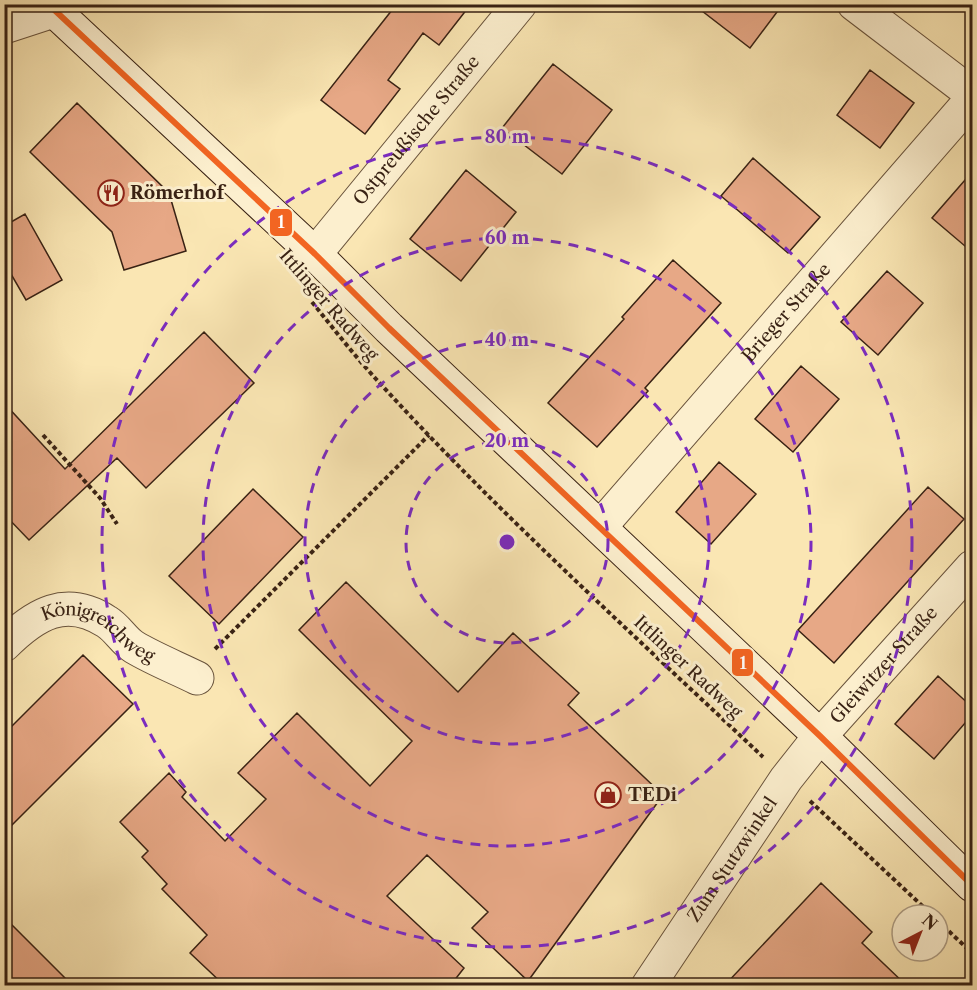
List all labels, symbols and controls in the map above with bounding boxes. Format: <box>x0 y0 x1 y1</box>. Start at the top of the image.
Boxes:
street label: Ostpreußische Straße <box>349 51 484 210</box>
text: 80 m <box>484 126 530 148</box>
restaurant icon: Römerhof <box>96 178 126 208</box>
place label: Römerhof <box>130 182 226 204</box>
line badge: 1 <box>269 208 293 237</box>
text: 1 <box>277 212 285 232</box>
text: 60 m <box>485 227 529 249</box>
street label: Ittlinger Radweg <box>275 245 384 366</box>
street label: Brieger Straße <box>737 259 835 367</box>
text: 40 m <box>485 329 529 351</box>
text: 20 m <box>485 430 529 452</box>
centre of rings <box>497 532 517 552</box>
street label: Königreichweg <box>38 598 159 668</box>
street label: Gleiwitzer Straße <box>825 602 942 728</box>
street label: Ittlinger Radweg <box>629 611 747 723</box>
line badge: 1 <box>731 648 754 677</box>
text: 1 <box>739 653 747 673</box>
shop icon: TEDi <box>593 780 623 810</box>
place label: TEDi <box>628 784 678 806</box>
street label: Zum Stutzwinkel <box>683 793 782 926</box>
north arrow <box>890 903 950 963</box>
text: N <box>918 910 942 934</box>

